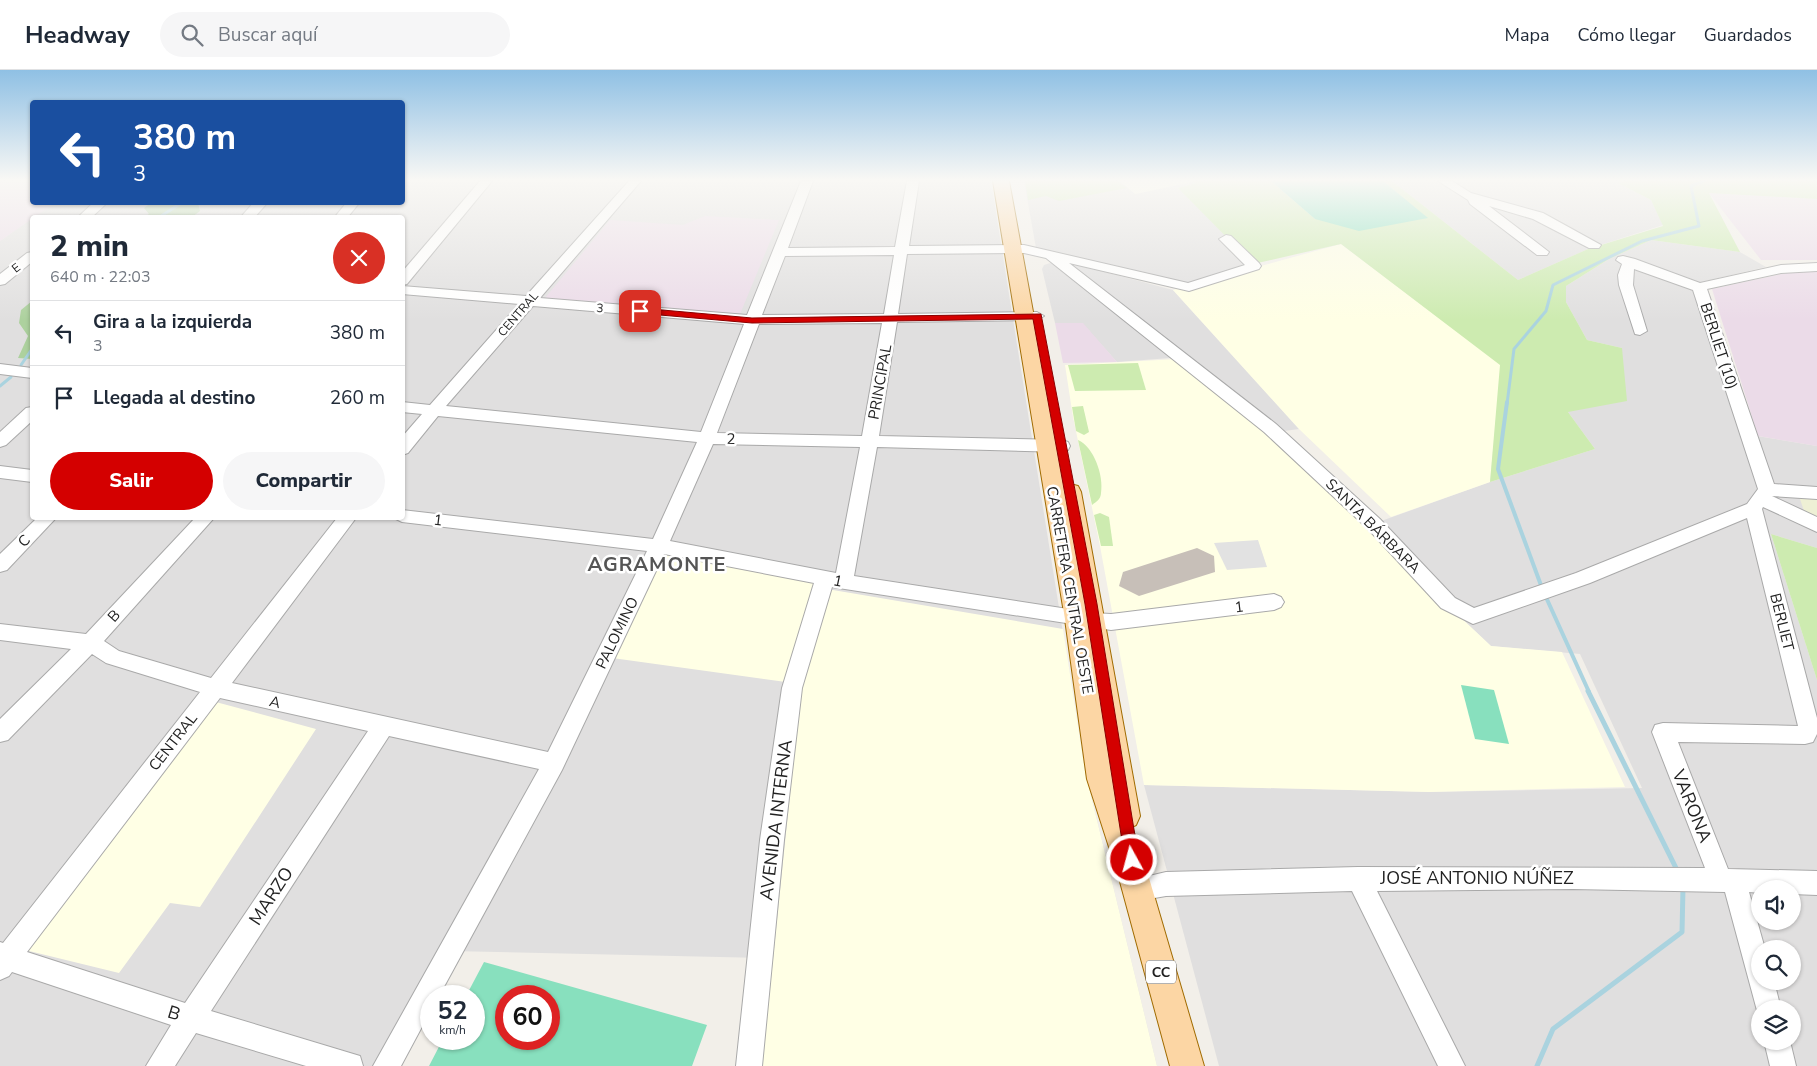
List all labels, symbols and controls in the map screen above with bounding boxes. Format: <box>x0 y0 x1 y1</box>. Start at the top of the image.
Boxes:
search box <box>160 12 510 57</box>
text: Headway <box>25 19 130 51</box>
icon: search <box>178 21 206 49</box>
text: Buscar aquí <box>218 22 317 48</box>
text: Mapa <box>1505 23 1550 47</box>
text: Cómo llegar <box>1578 23 1676 47</box>
text: Guardados <box>1704 23 1792 47</box>
text: 380 m <box>133 114 236 161</box>
icon: left <box>50 120 115 185</box>
text: 3 <box>133 159 146 189</box>
text: 2 min <box>50 226 129 267</box>
button: close <box>333 232 385 284</box>
street label: E <box>8 260 24 276</box>
text: 640 m · 22:03 <box>50 266 151 288</box>
street label: CENTRAL <box>494 288 542 340</box>
pin <box>619 290 661 332</box>
icon: arrive <box>626 297 654 325</box>
street label: 3 <box>596 300 604 316</box>
street label: BERLIET (10) <box>1696 300 1742 392</box>
text: Gira a la izquierda <box>93 309 252 335</box>
icon: left <box>50 319 78 347</box>
text: 380 m <box>330 320 385 346</box>
text: 3 <box>93 335 103 357</box>
street label: PRINCIPAL <box>864 343 896 421</box>
icon: arrive <box>50 384 78 412</box>
text: Llegada al destino <box>93 385 255 411</box>
text: 260 m <box>330 385 385 411</box>
street label: 2 <box>726 429 736 449</box>
button: Salir <box>50 452 213 510</box>
button: Compartir <box>223 452 385 510</box>
street label: SANTA BÁRBARA <box>1321 474 1425 578</box>
street label: CARRETERA CENTRAL OESTE <box>1042 485 1098 695</box>
street label: 1 <box>432 510 444 530</box>
street label: C <box>13 530 35 552</box>
district label: AGRAMONTE <box>587 551 727 578</box>
street label: 1 <box>832 570 844 592</box>
street label: BERLIET <box>1765 591 1799 653</box>
street label: PALOMINO <box>591 594 643 672</box>
street label: 1 <box>1233 597 1245 617</box>
street label: B <box>103 606 125 626</box>
street label: A <box>267 691 283 713</box>
street label: CENTRAL <box>144 709 202 775</box>
street label: AVENIDA INTERNA <box>754 738 798 902</box>
street label: VARONA <box>1666 765 1718 846</box>
position arrow <box>1105 833 1157 885</box>
street label: MARZO <box>243 862 299 930</box>
street label: JOSÉ ANTONIO NÚÑEZ <box>1379 866 1574 890</box>
map controls <box>1751 880 1801 1050</box>
button: sound <box>1751 880 1801 930</box>
button: search <box>1751 940 1801 990</box>
road number: CC <box>1146 960 1176 984</box>
speed limit sign: 60 <box>495 985 560 1050</box>
text: 52 <box>437 994 468 1028</box>
street label: B <box>165 1000 183 1026</box>
button: layers <box>1751 1000 1801 1050</box>
text: km/h <box>439 1022 466 1038</box>

